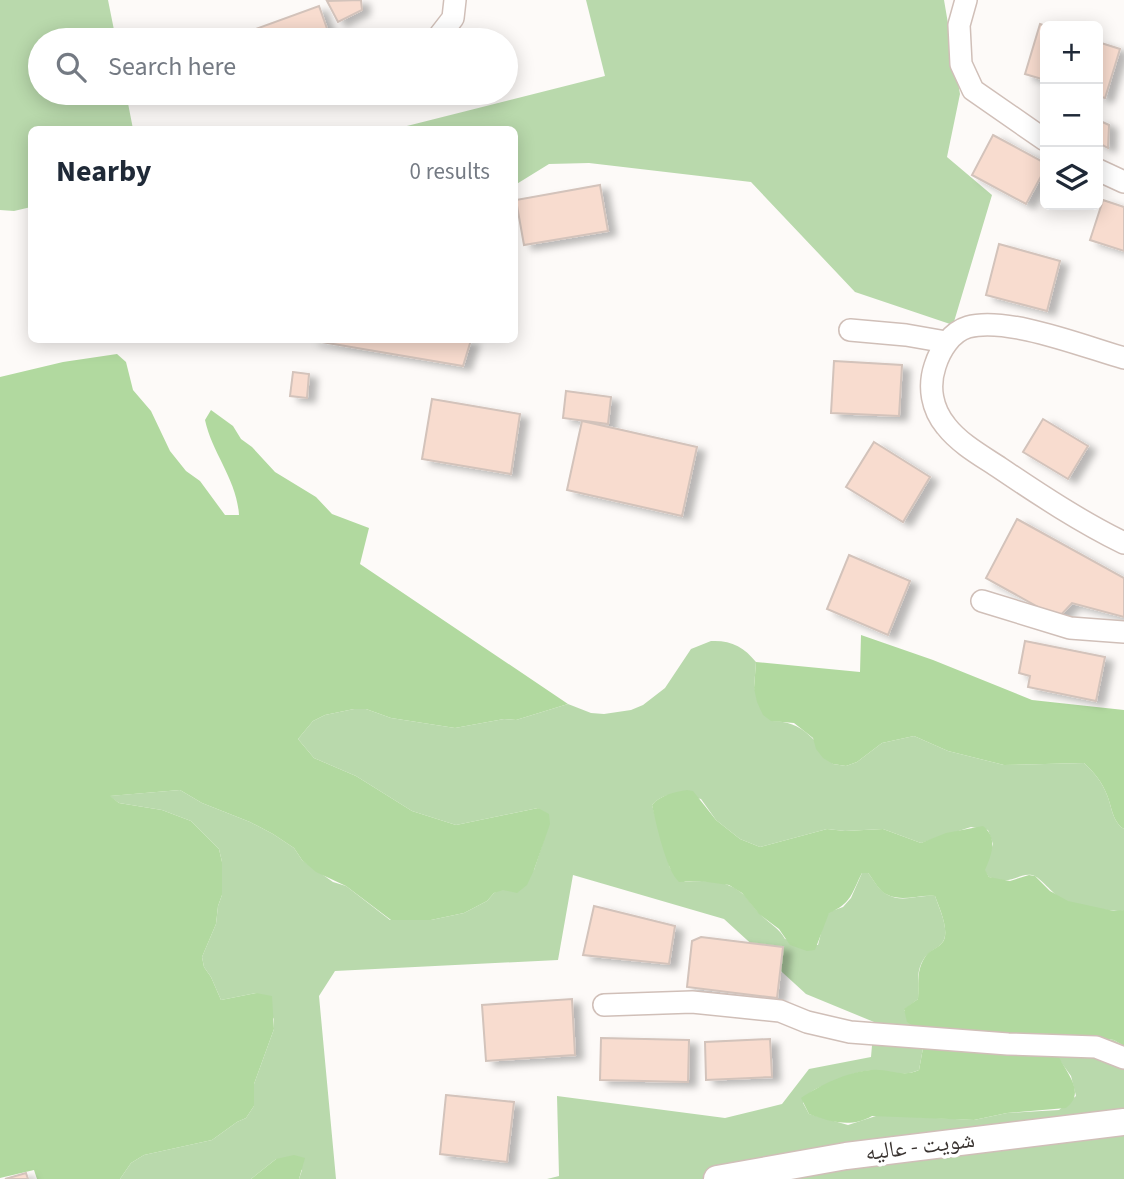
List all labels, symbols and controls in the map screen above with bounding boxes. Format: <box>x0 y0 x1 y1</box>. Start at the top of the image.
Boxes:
map controls <box>1040 21 1103 210</box>
button: + <box>1040 21 1103 84</box>
search box <box>28 28 518 105</box>
icon: search <box>52 48 90 86</box>
text: Search here <box>108 48 236 85</box>
button: − <box>1040 84 1103 147</box>
button: layers <box>1040 147 1103 210</box>
text: Nearby <box>56 150 151 193</box>
text: 0 results <box>410 155 490 188</box>
street label: شويت - عاليه <box>863 1123 977 1169</box>

